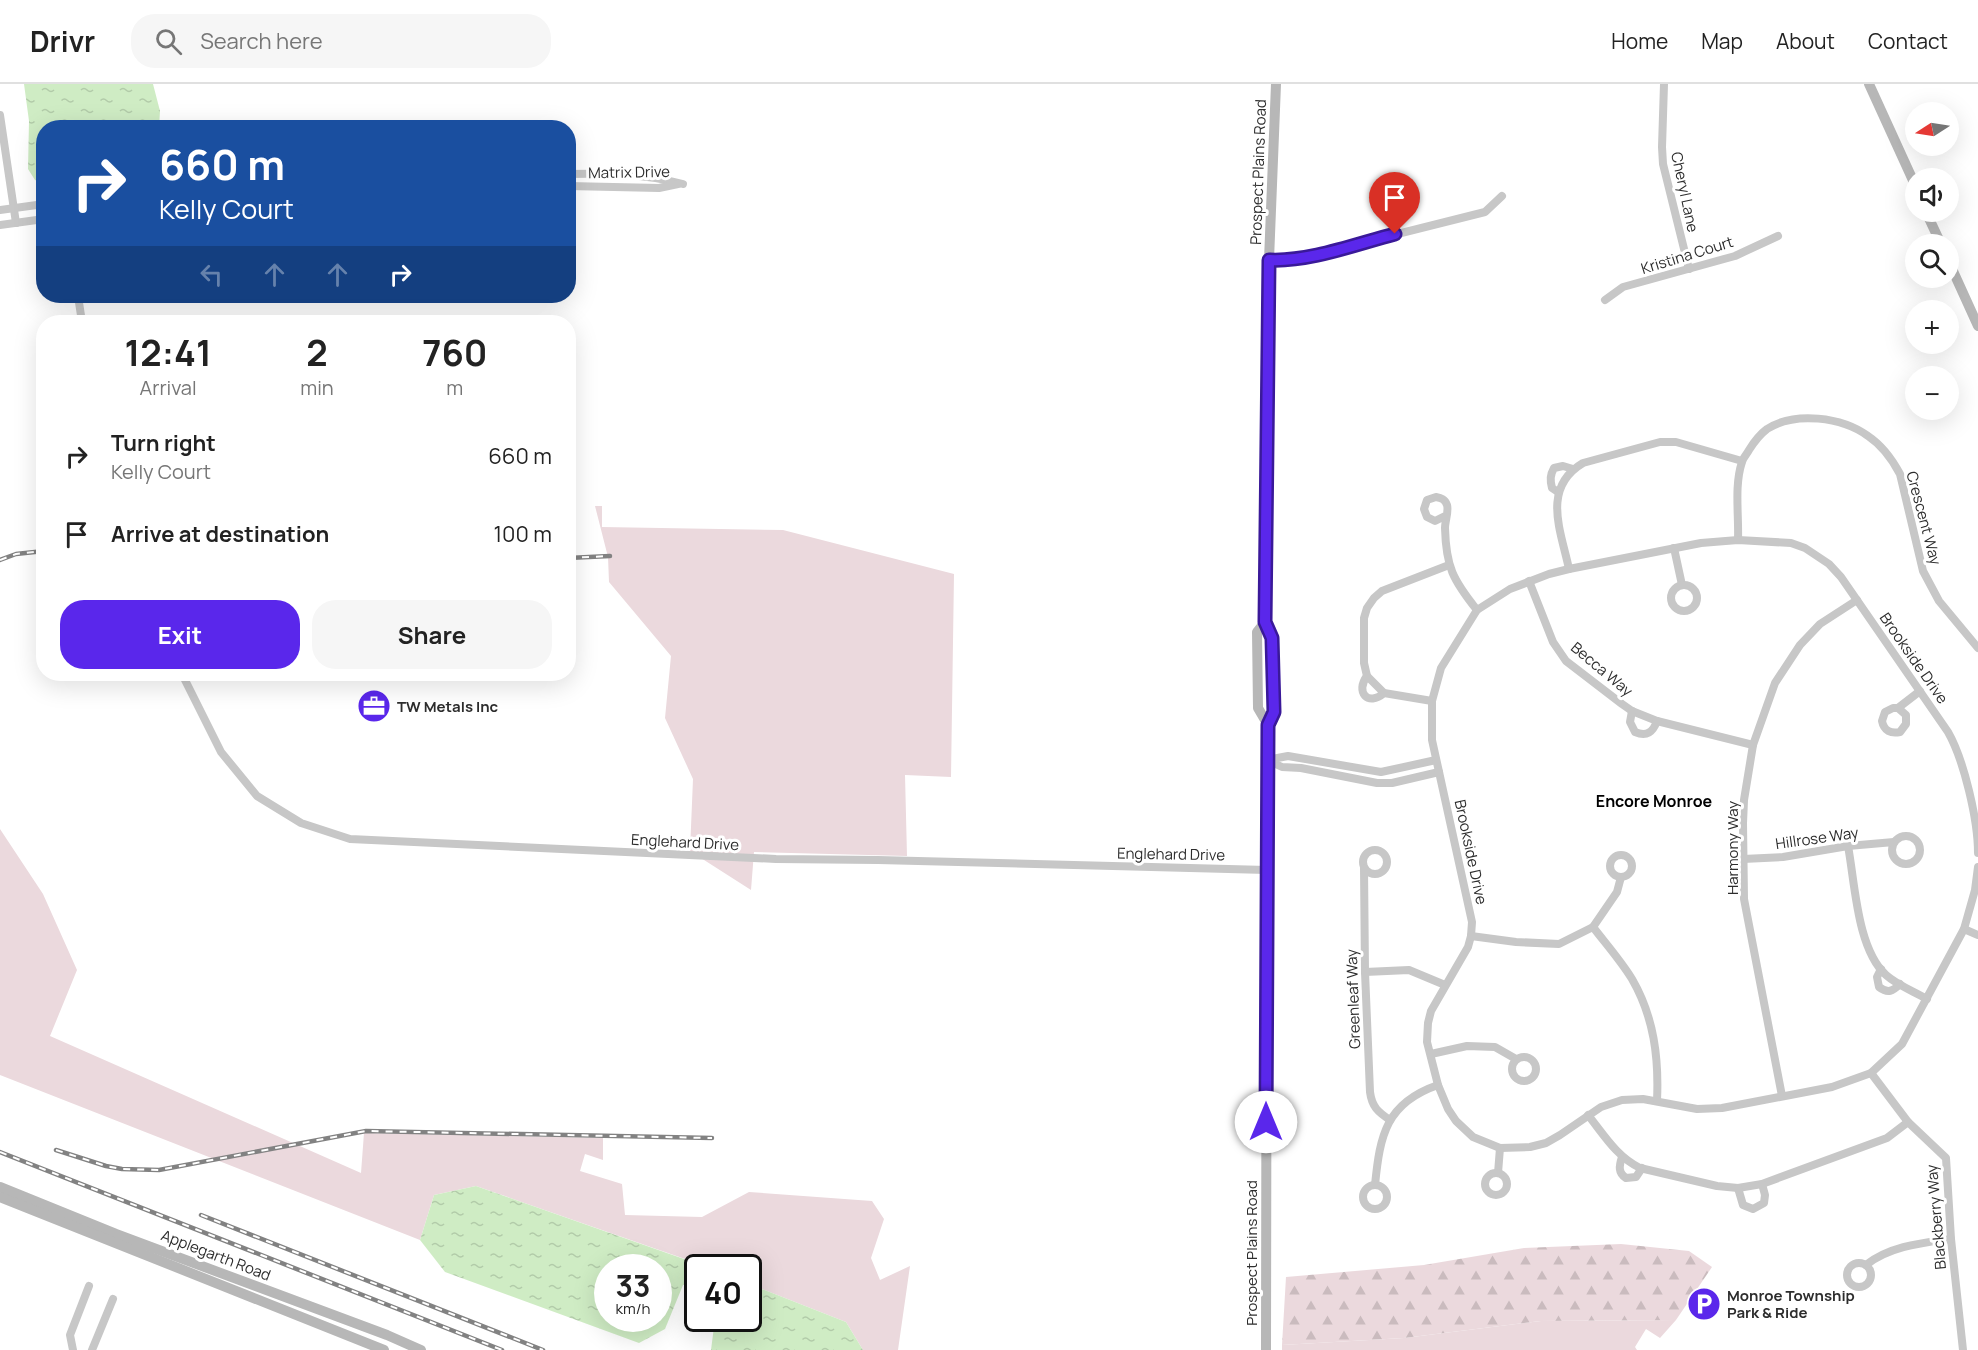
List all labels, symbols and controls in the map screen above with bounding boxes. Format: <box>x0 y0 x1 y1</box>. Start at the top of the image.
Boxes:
search box <box>131 14 551 68</box>
text: Drivr <box>30 22 95 60</box>
icon: search <box>152 25 185 58</box>
text: Search here <box>200 26 323 56</box>
text: Home <box>1611 27 1668 55</box>
text: Map <box>1701 27 1743 55</box>
text: About <box>1776 27 1835 55</box>
text: Contact <box>1868 27 1948 55</box>
street label: Prospect Plains Road <box>1245 99 1271 245</box>
north arrow <box>1905 102 1959 156</box>
map controls <box>1905 102 1959 420</box>
text: 660 m <box>159 135 285 193</box>
icon: right <box>60 144 138 222</box>
street label: Cheryl Lane <box>1666 150 1704 234</box>
street label: Matrix Drive <box>588 161 670 183</box>
button: sound <box>1905 168 1959 222</box>
pin <box>1369 172 1420 234</box>
icon: arrive <box>1378 181 1411 214</box>
text: Kelly Court <box>159 190 294 227</box>
street label: Kristina Court <box>1638 231 1736 279</box>
button: search <box>1905 234 1959 288</box>
icon: left <box>195 258 228 291</box>
icon: ahead <box>258 258 291 291</box>
icon: ahead <box>321 258 354 291</box>
icon: right <box>384 258 417 291</box>
button: + <box>1905 300 1959 354</box>
text: 12:41 <box>124 328 212 377</box>
text: 2 <box>306 328 328 377</box>
text: 760 <box>422 328 487 377</box>
button: − <box>1905 366 1959 420</box>
text: Arrival <box>140 374 197 401</box>
text: min <box>300 374 334 401</box>
text: m <box>446 374 463 401</box>
text: Turn right <box>111 428 216 458</box>
icon: right <box>60 440 93 473</box>
text: 660 m <box>488 441 552 471</box>
text: Kelly Court <box>111 458 211 485</box>
street label: Crescent Way <box>1901 469 1947 567</box>
icon: arrive <box>60 518 93 551</box>
text: Arrive at destination <box>111 519 329 549</box>
text: 100 m <box>494 519 552 549</box>
button: Exit <box>60 600 300 669</box>
button: Share <box>312 600 552 669</box>
street label: Brookside Drive <box>1875 608 1953 708</box>
street label: Becca Way <box>1567 637 1637 701</box>
office icon: TW Metals Inc <box>356 688 392 724</box>
place label: TW Metals Inc <box>397 696 499 717</box>
district label: Encore Monroe <box>1596 790 1713 812</box>
street label: Brookside Drive <box>1450 798 1492 907</box>
street label: Harmony Way <box>1722 801 1743 895</box>
street label: Hillrose Way <box>1774 822 1860 854</box>
street label: Englehard Drive <box>630 829 740 855</box>
street label: Englehard Drive <box>1117 843 1225 865</box>
street label: Greenleaf Way <box>1341 949 1365 1049</box>
position arrow <box>1234 1090 1298 1154</box>
street label: Blackberry Way <box>1921 1164 1951 1270</box>
street label: Prospect Plains Road <box>1241 1180 1262 1326</box>
street label: Applegarth Road <box>158 1224 274 1286</box>
speed limit sign: 40 <box>684 1254 762 1332</box>
text: 33 <box>616 1265 650 1306</box>
place label: Monroe Township Park & Ride <box>1727 1285 1855 1323</box>
parking icon: Monroe Township Park & Ride <box>1686 1286 1722 1322</box>
text: km/h <box>616 1298 650 1319</box>

